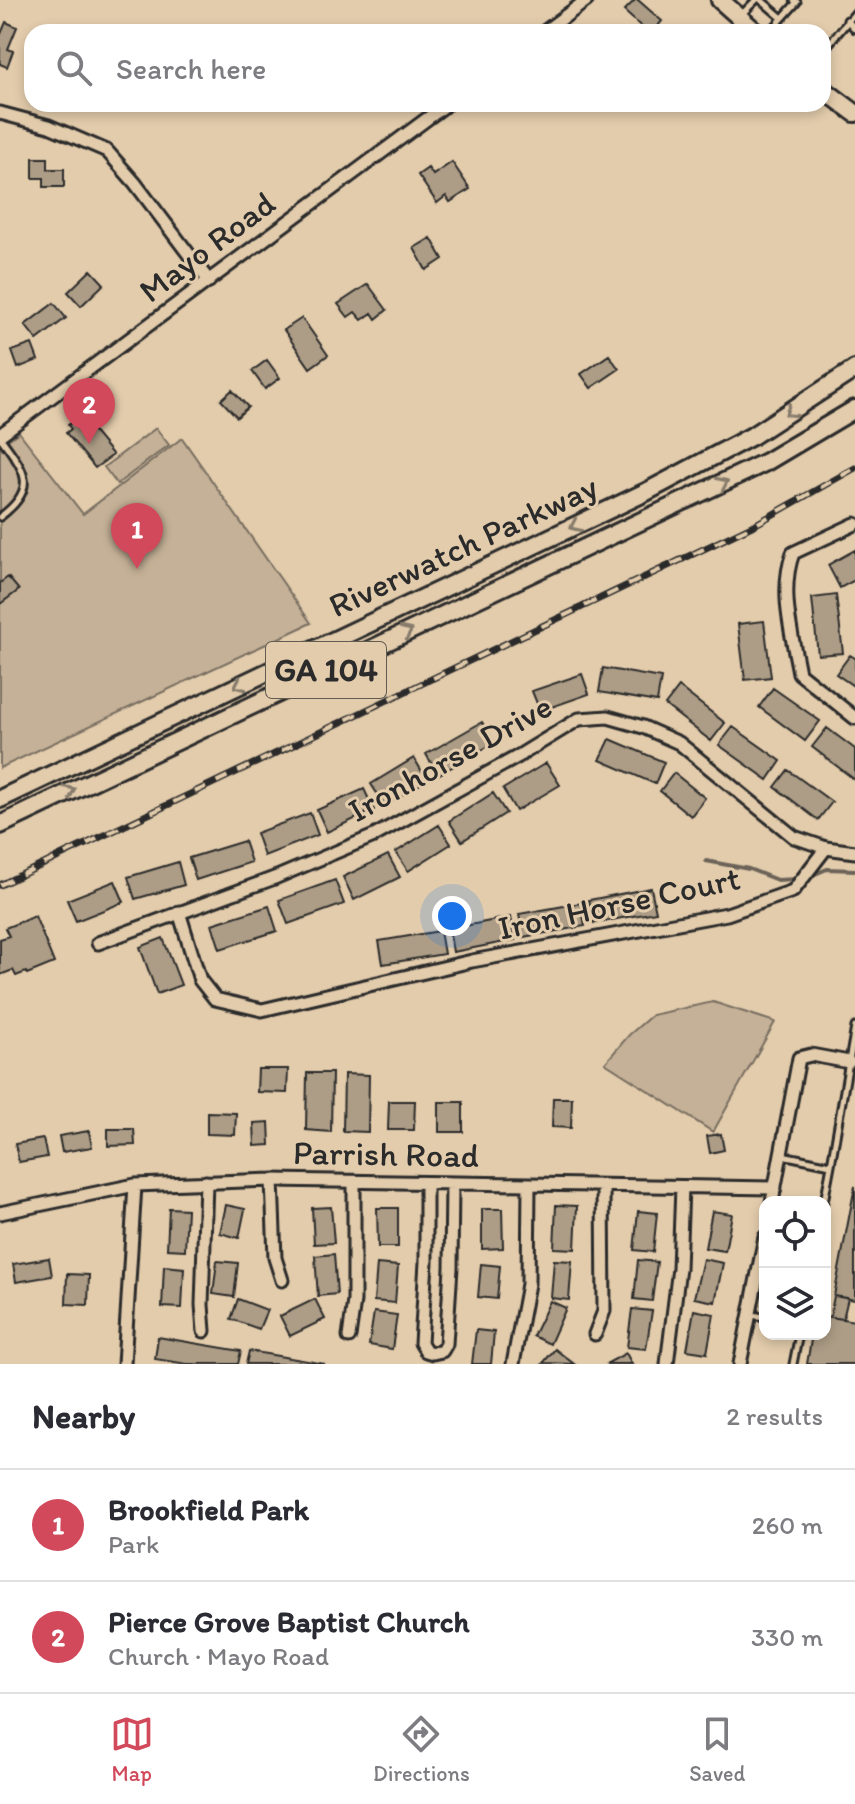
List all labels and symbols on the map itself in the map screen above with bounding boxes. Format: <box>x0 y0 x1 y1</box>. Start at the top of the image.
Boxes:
street label: Mayo Road <box>131 183 283 311</box>
pin: 2 <box>63 378 115 444</box>
one-way arrow <box>784 402 799 417</box>
street label: Riverwatch Parkway <box>322 466 604 626</box>
one-way arrow <box>714 477 729 493</box>
pin: 1 <box>111 503 163 569</box>
one-way arrow <box>569 516 583 532</box>
one-way arrow <box>398 626 413 642</box>
road number: GA 104 <box>266 642 386 698</box>
one-way arrow <box>233 675 247 691</box>
street label: Ironhorse Drive <box>341 685 559 831</box>
one-way arrow <box>62 785 77 801</box>
street label: Iron Horse Court <box>494 857 744 949</box>
your location <box>432 896 472 936</box>
street label: Parrish Road <box>293 1132 479 1176</box>

